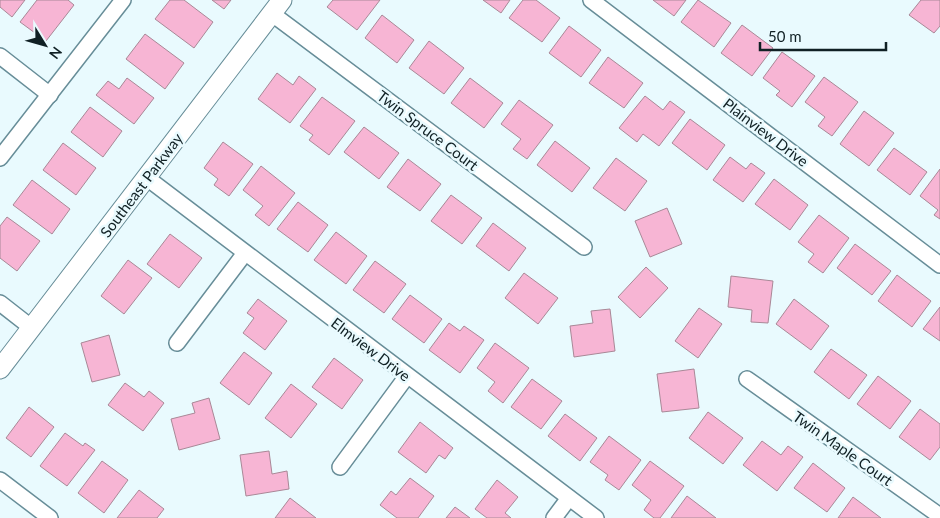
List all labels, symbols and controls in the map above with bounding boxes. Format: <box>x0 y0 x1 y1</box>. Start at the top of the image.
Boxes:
north arrow <box>20 20 70 70</box>
scale bar <box>760 20 886 52</box>
text: 50 m <box>768 27 802 45</box>
text: N <box>46 44 66 63</box>
street label: Twin Spruce Court <box>374 86 483 174</box>
street label: Plainview Drive <box>720 94 812 170</box>
street label: Southeast Parkway <box>96 129 186 241</box>
street label: Elmview Drive <box>328 313 414 385</box>
street label: Twin Maple Court <box>790 407 897 489</box>

